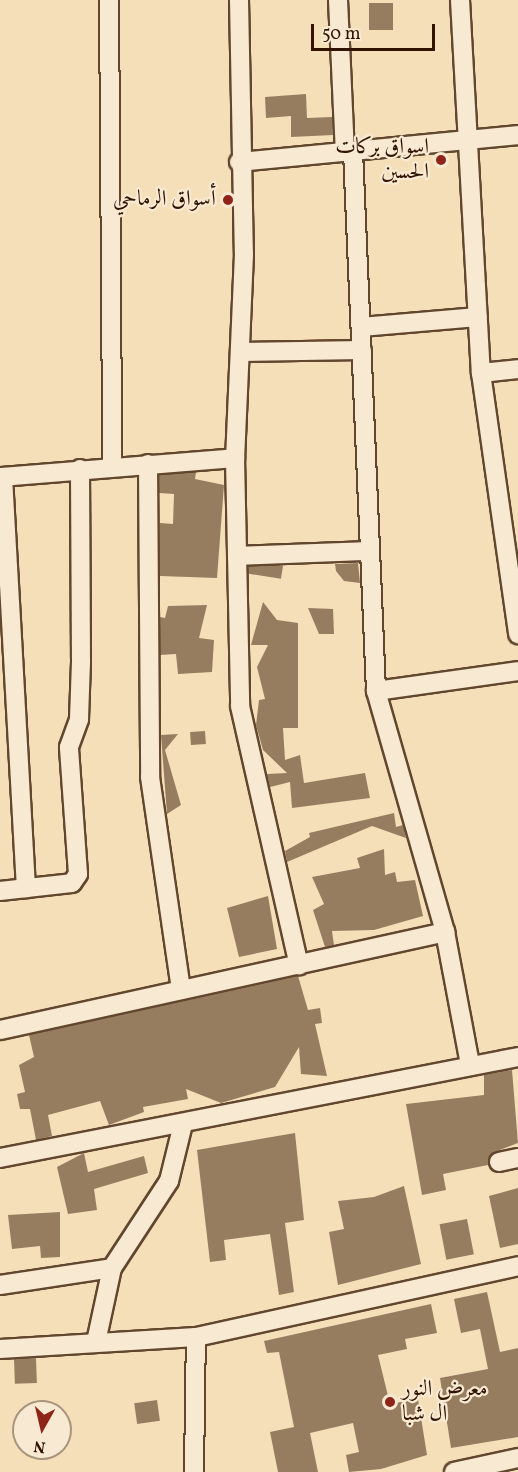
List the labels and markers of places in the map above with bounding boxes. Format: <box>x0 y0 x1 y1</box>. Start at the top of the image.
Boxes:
place label: اسواق بركات الحسين <box>335 134 429 186</box>
marker: اسواق بركات الحسين <box>434 153 448 167</box>
place label: أسواق الرماحي <box>113 187 216 213</box>
marker: أسواق الرماحي <box>221 193 235 207</box>
place label: معرض النور ال شبا <box>402 1376 488 1428</box>
marker: معرض النور ال شبا <box>383 1395 397 1409</box>

